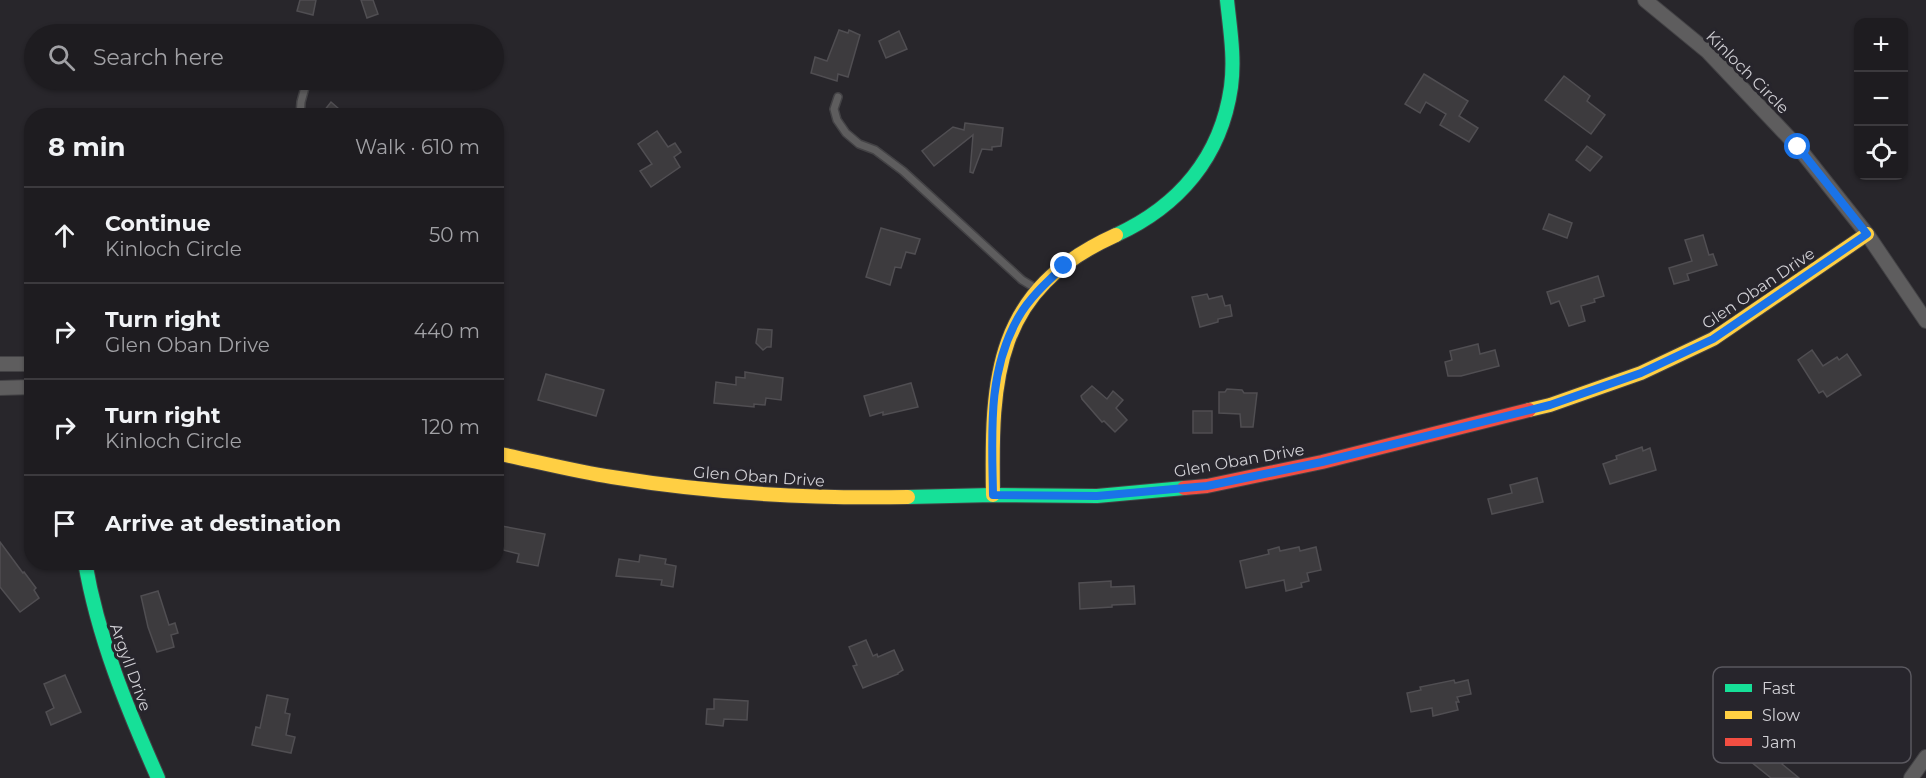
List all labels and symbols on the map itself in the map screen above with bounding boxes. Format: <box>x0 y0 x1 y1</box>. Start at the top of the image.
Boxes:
street label: Kinloch Circle <box>1702 27 1793 118</box>
route start <box>1784 133 1810 159</box>
street label: Glen Oban Drive <box>1698 244 1818 333</box>
route end <box>1050 252 1076 278</box>
street label: Glen Oban Drive <box>1172 440 1306 481</box>
street label: Glen Oban Drive <box>693 462 825 491</box>
street label: Argyll Drive <box>106 621 155 714</box>
legend <box>1713 667 1911 763</box>
text: Fast <box>1762 679 1796 698</box>
text: Slow <box>1762 706 1800 725</box>
text: Jam <box>1761 733 1796 752</box>

